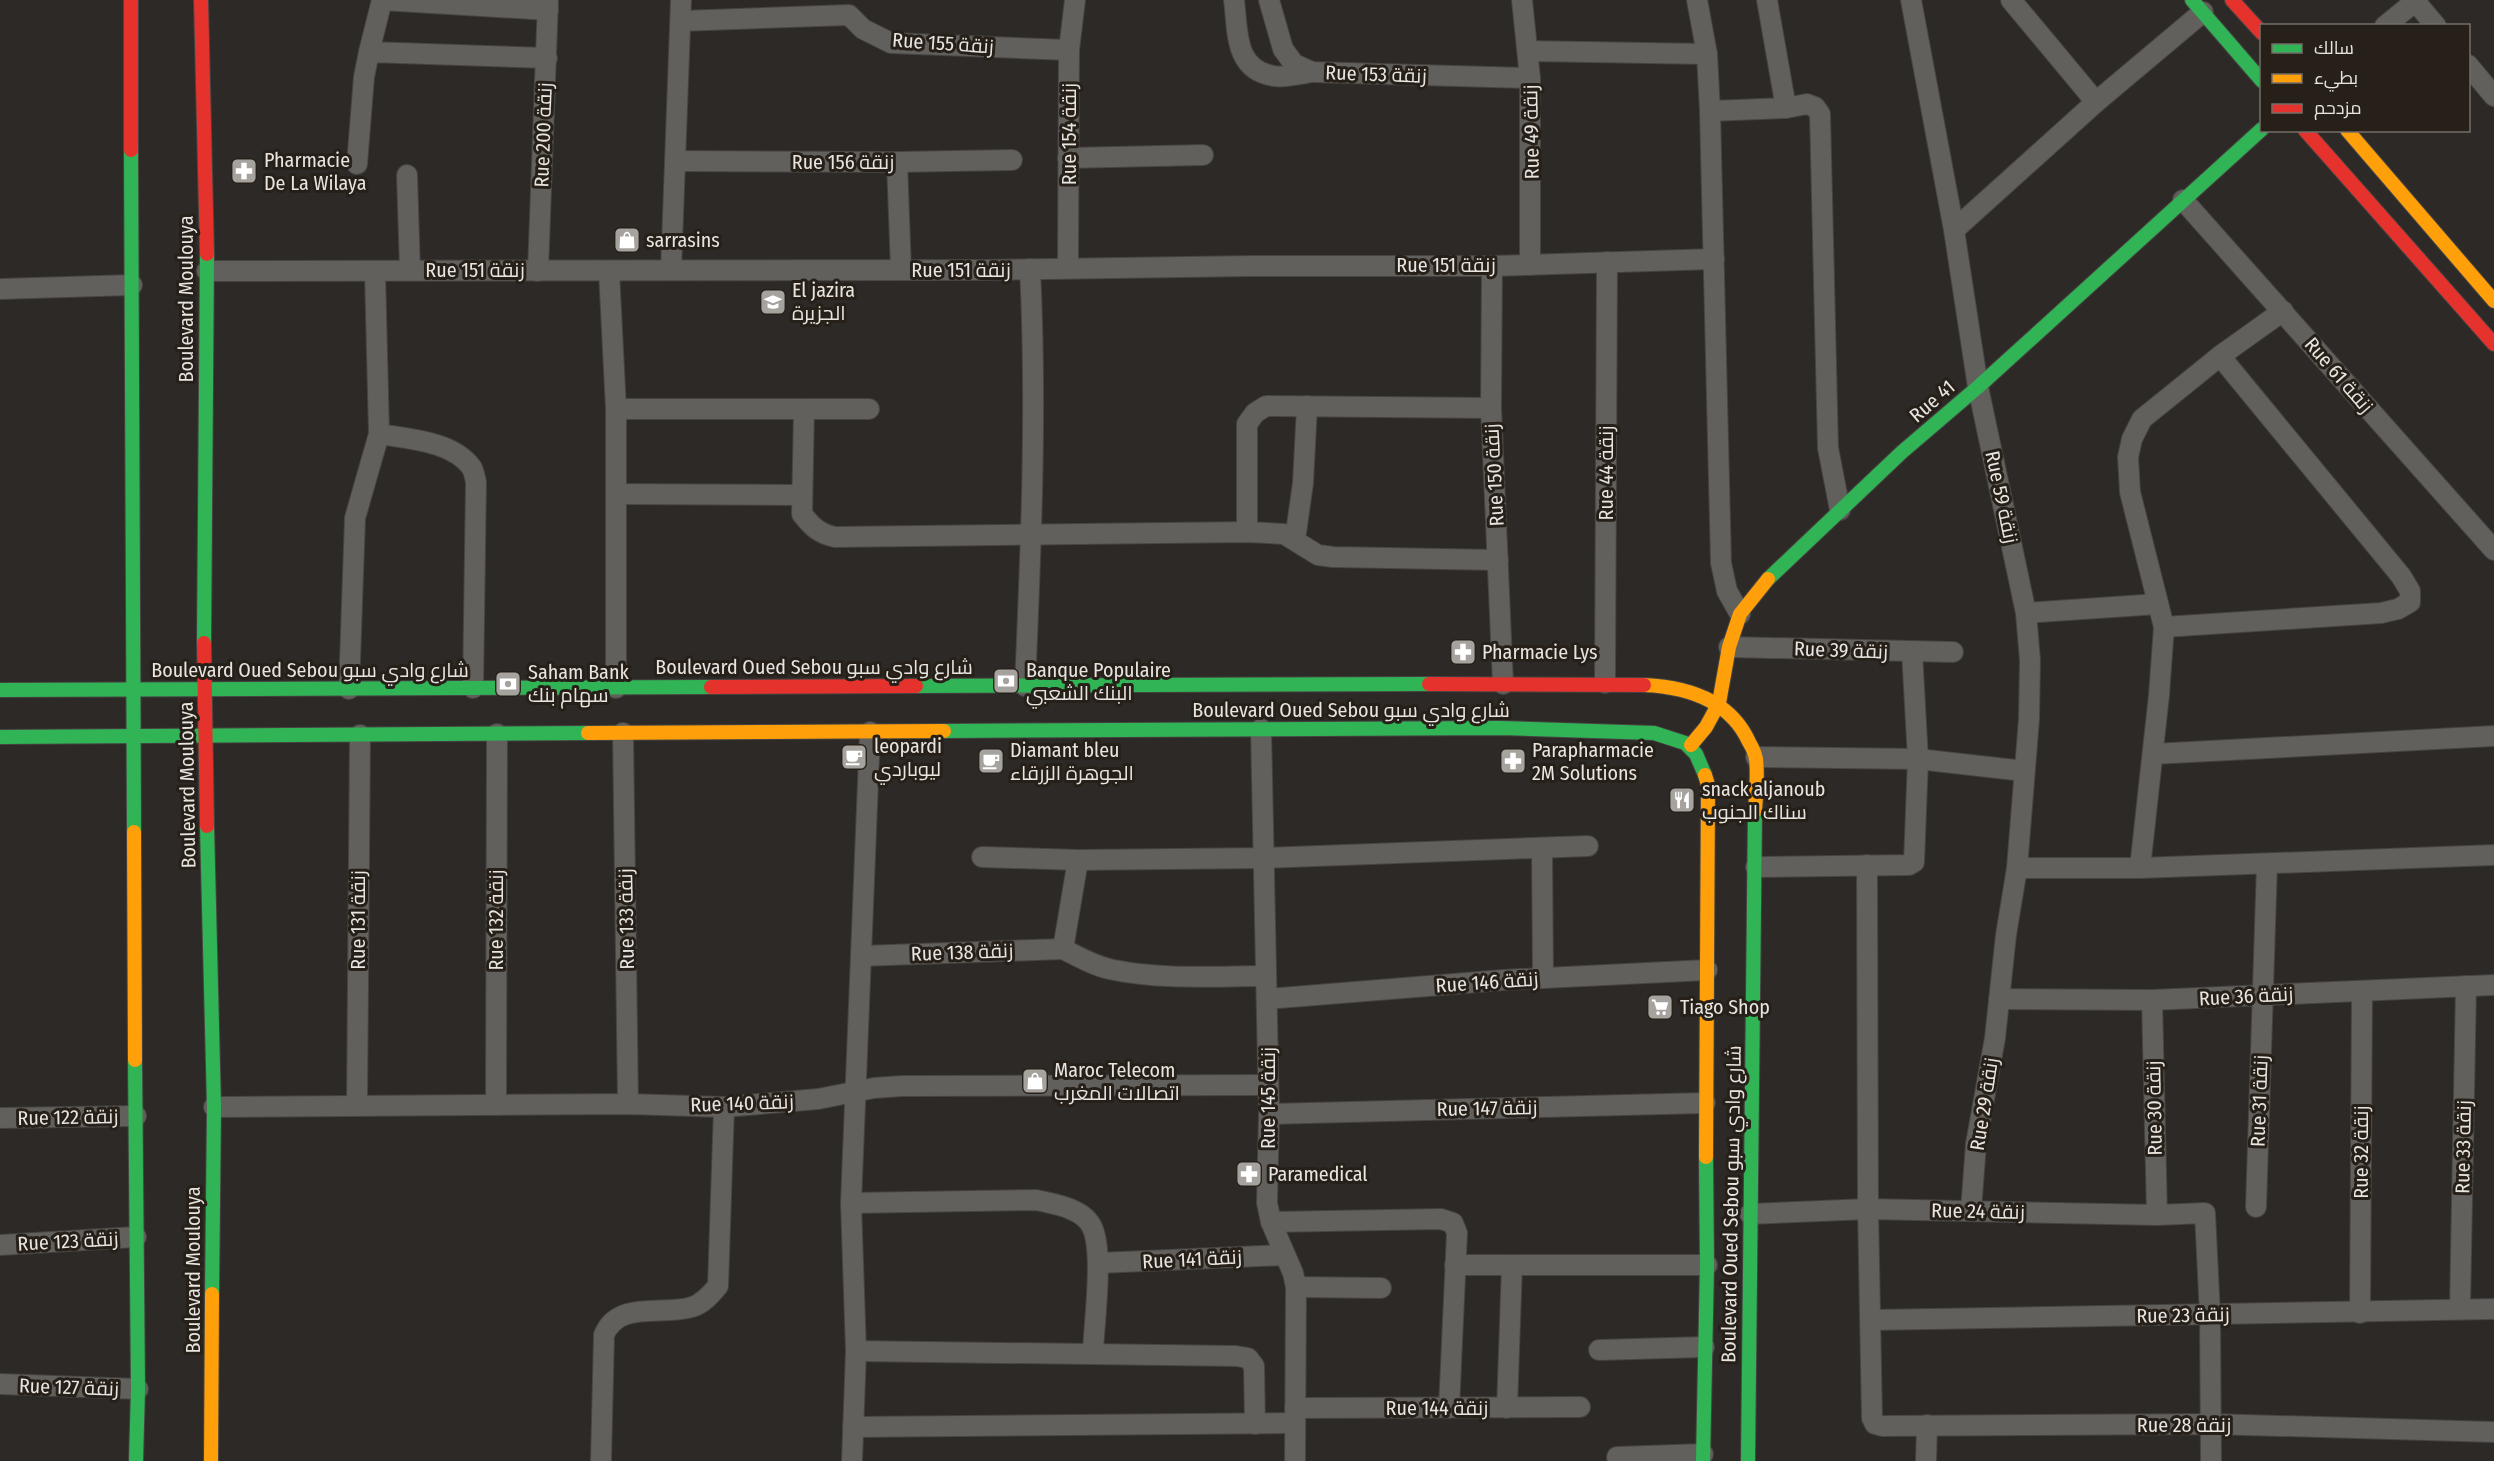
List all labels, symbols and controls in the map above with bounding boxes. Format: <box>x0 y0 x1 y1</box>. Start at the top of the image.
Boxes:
legend <box>2260 24 2470 132</box>
street label: Rue 155 زنقة <box>891 27 995 59</box>
text: سالك <box>2314 37 2354 59</box>
street label: Rue 153 زنقة <box>1325 60 1427 88</box>
text: بطيء <box>2314 67 2358 92</box>
street label: Rue 200 زنقة <box>529 82 557 188</box>
street label: Rue 154 زنقة <box>1057 83 1081 185</box>
street label: Rue 49 زنقة <box>1518 84 1544 180</box>
text: مزدحم <box>2314 97 2362 120</box>
place label: Pharmacie De La Wilaya <box>264 148 367 195</box>
street label: Rue 156 زنقة <box>792 150 894 174</box>
pharmacy icon: Pharmacie De La Wilaya <box>229 156 259 186</box>
street label: Boulevard Moulouya <box>174 216 198 382</box>
shop icon: sarrasins <box>612 225 642 255</box>
place label: sarrasins <box>646 228 720 252</box>
street label: Rue 151 زنقة <box>1396 253 1496 277</box>
street label: Rue 151 زنقة <box>425 258 525 282</box>
street label: Rue 151 زنقة <box>911 258 1011 282</box>
place label: El jazira الجزيرة <box>792 278 855 325</box>
school or university icon: El jazira الجزيرة <box>758 287 788 317</box>
street label: Rue 61 زنقة <box>2300 332 2378 418</box>
street label: Rue 41 <box>1904 375 1960 427</box>
street label: Rue 150 زنقة <box>1479 423 1509 527</box>
street label: Rue 44 زنقة <box>1594 426 1618 520</box>
street label: Rue 59 زنقة <box>1980 448 2024 546</box>
street label: Rue 39 زنقة <box>1794 636 1888 664</box>
pharmacy icon: Pharmacie Lys <box>1448 637 1478 667</box>
place label: Pharmacie Lys <box>1482 640 1598 664</box>
street label: Boulevard Oued Sebou شارع وادي سبو <box>655 655 973 683</box>
street label: Boulevard Oued Sebou شارع وادي سبو <box>151 658 469 686</box>
place label: Banque Populaire البنك الشعبي <box>1026 658 1171 709</box>
place label: Saham Bank سهام بنك <box>528 660 629 709</box>
bank icon: Banque Populaire البنك الشعبي <box>991 666 1021 696</box>
bank icon: Saham Bank سهام بنك <box>493 669 523 699</box>
street label: Boulevard Oued Sebou شارع وادي سبو <box>1192 698 1510 726</box>
street label: Boulevard Moulouya <box>174 701 200 869</box>
place label: leopardi ليوباردي <box>874 734 942 785</box>
place label: Diamant bleu الجوهرة الزرقاء <box>1010 738 1134 785</box>
place label: Parapharmacie 2M Solutions <box>1532 738 1654 785</box>
cafe icon: leopardi ليوباردي <box>839 742 869 772</box>
cafe icon: Diamant bleu الجوهرة الزرقاء <box>976 746 1006 776</box>
pharmacy icon: Parapharmacie 2M Solutions <box>1498 746 1528 776</box>
place label: snack aljanoub سناك الجنوب <box>1702 777 1825 824</box>
restaurant icon: snack aljanoub سناك الجنوب <box>1667 785 1697 815</box>
street label: Rue 133 زنقة <box>613 868 639 970</box>
street label: Rue 132 زنقة <box>484 869 508 971</box>
street label: Rue 131 زنقة <box>346 870 370 970</box>
street label: Rue 138 زنقة <box>910 938 1014 966</box>
street label: Rue 146 زنقة <box>1435 966 1539 998</box>
street label: Rue 36 زنقة <box>2198 982 2294 1010</box>
supermarket icon: Tiago Shop <box>1645 992 1675 1022</box>
place label: Tiago Shop <box>1680 995 1770 1019</box>
street label: Boulevard Oued Sebou شارع وادي سبو <box>1716 1045 1750 1363</box>
street label: Rue 145 زنقة <box>1256 1047 1280 1149</box>
street label: Rue 31 زنقة <box>2245 1055 2273 1147</box>
street label: Rue 29 زنقة <box>1965 1056 2003 1152</box>
place label: Maroc Telecom اتصالات المغرب <box>1054 1058 1180 1105</box>
street label: Rue 30 زنقة <box>2141 1060 2167 1156</box>
shop icon: Maroc Telecom اتصالات المغرب <box>1020 1066 1050 1096</box>
street label: Rue 140 زنقة <box>690 1089 794 1117</box>
street label: Rue 147 زنقة <box>1436 1095 1538 1121</box>
street label: Rue 33 زنقة <box>2450 1100 2476 1194</box>
street label: Rue 122 زنقة <box>17 1104 119 1130</box>
street label: Rue 32 زنقة <box>2349 1105 2373 1199</box>
pharmacy icon: Paramedical <box>1234 1159 1264 1189</box>
place label: Paramedical <box>1268 1162 1368 1186</box>
street label: Boulevard Moulouya <box>181 1187 205 1353</box>
street label: Rue 24 زنقة <box>1931 1198 2025 1224</box>
street label: Rue 123 زنقة <box>17 1226 119 1256</box>
street label: Rue 141 زنقة <box>1142 1244 1242 1274</box>
street label: Rue 23 زنقة <box>2136 1302 2230 1328</box>
street label: Rue 127 زنقة <box>19 1373 119 1401</box>
street label: Rue 144 زنقة <box>1386 1396 1488 1420</box>
street label: Rue 28 زنقة <box>2137 1413 2231 1437</box>

